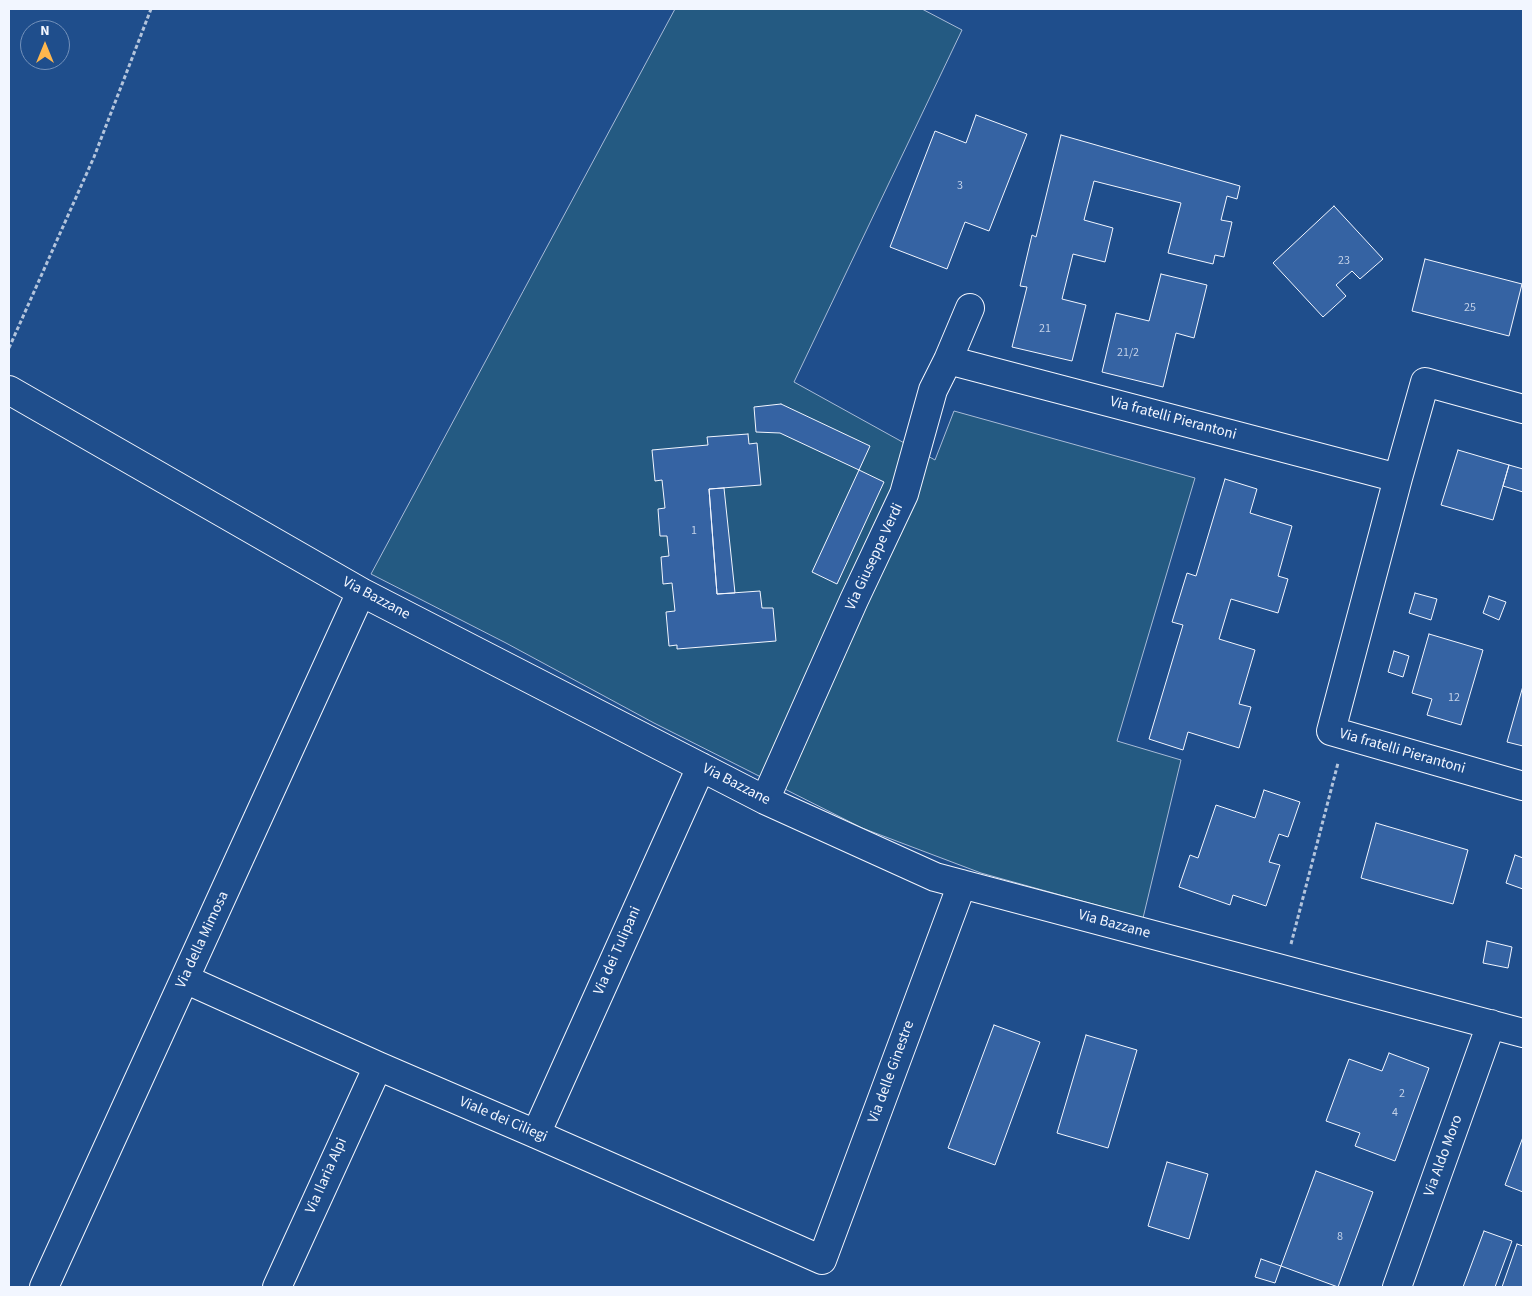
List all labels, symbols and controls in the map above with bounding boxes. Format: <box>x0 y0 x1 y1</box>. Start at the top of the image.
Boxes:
north arrow <box>20 20 70 70</box>
text: N <box>40 21 50 41</box>
house number: 3 <box>957 179 963 193</box>
house number: 23 <box>1338 254 1350 268</box>
house number: 25 <box>1464 301 1476 315</box>
house number: 21 <box>1039 322 1051 336</box>
house number: 21/2 <box>1117 346 1139 360</box>
street label: Via fratelli Pierantoni <box>1108 393 1238 445</box>
street label: Via Giuseppe Verdi <box>842 501 908 613</box>
house number: 1 <box>691 524 697 538</box>
street label: Via Bazzane <box>339 574 413 624</box>
house number: 12 <box>1448 691 1460 705</box>
street label: Via fratelli Pierantoni <box>1337 725 1467 779</box>
street label: Via Bazzane <box>699 760 773 810</box>
street label: Via della Mimosa <box>173 889 233 991</box>
street label: Via dei Tulipani <box>590 904 646 998</box>
street label: Via Bazzane <box>1076 907 1152 943</box>
street label: Via delle Ginestre <box>865 1018 919 1126</box>
house number: 2 <box>1399 1087 1405 1101</box>
street label: Viale dei Ciliegi <box>456 1093 550 1147</box>
house number: 4 <box>1392 1106 1398 1120</box>
street label: Via Aldo Moro <box>1421 1113 1467 1199</box>
street label: Via Ilaria Alpi <box>302 1135 352 1217</box>
house number: 8 <box>1337 1230 1343 1244</box>

